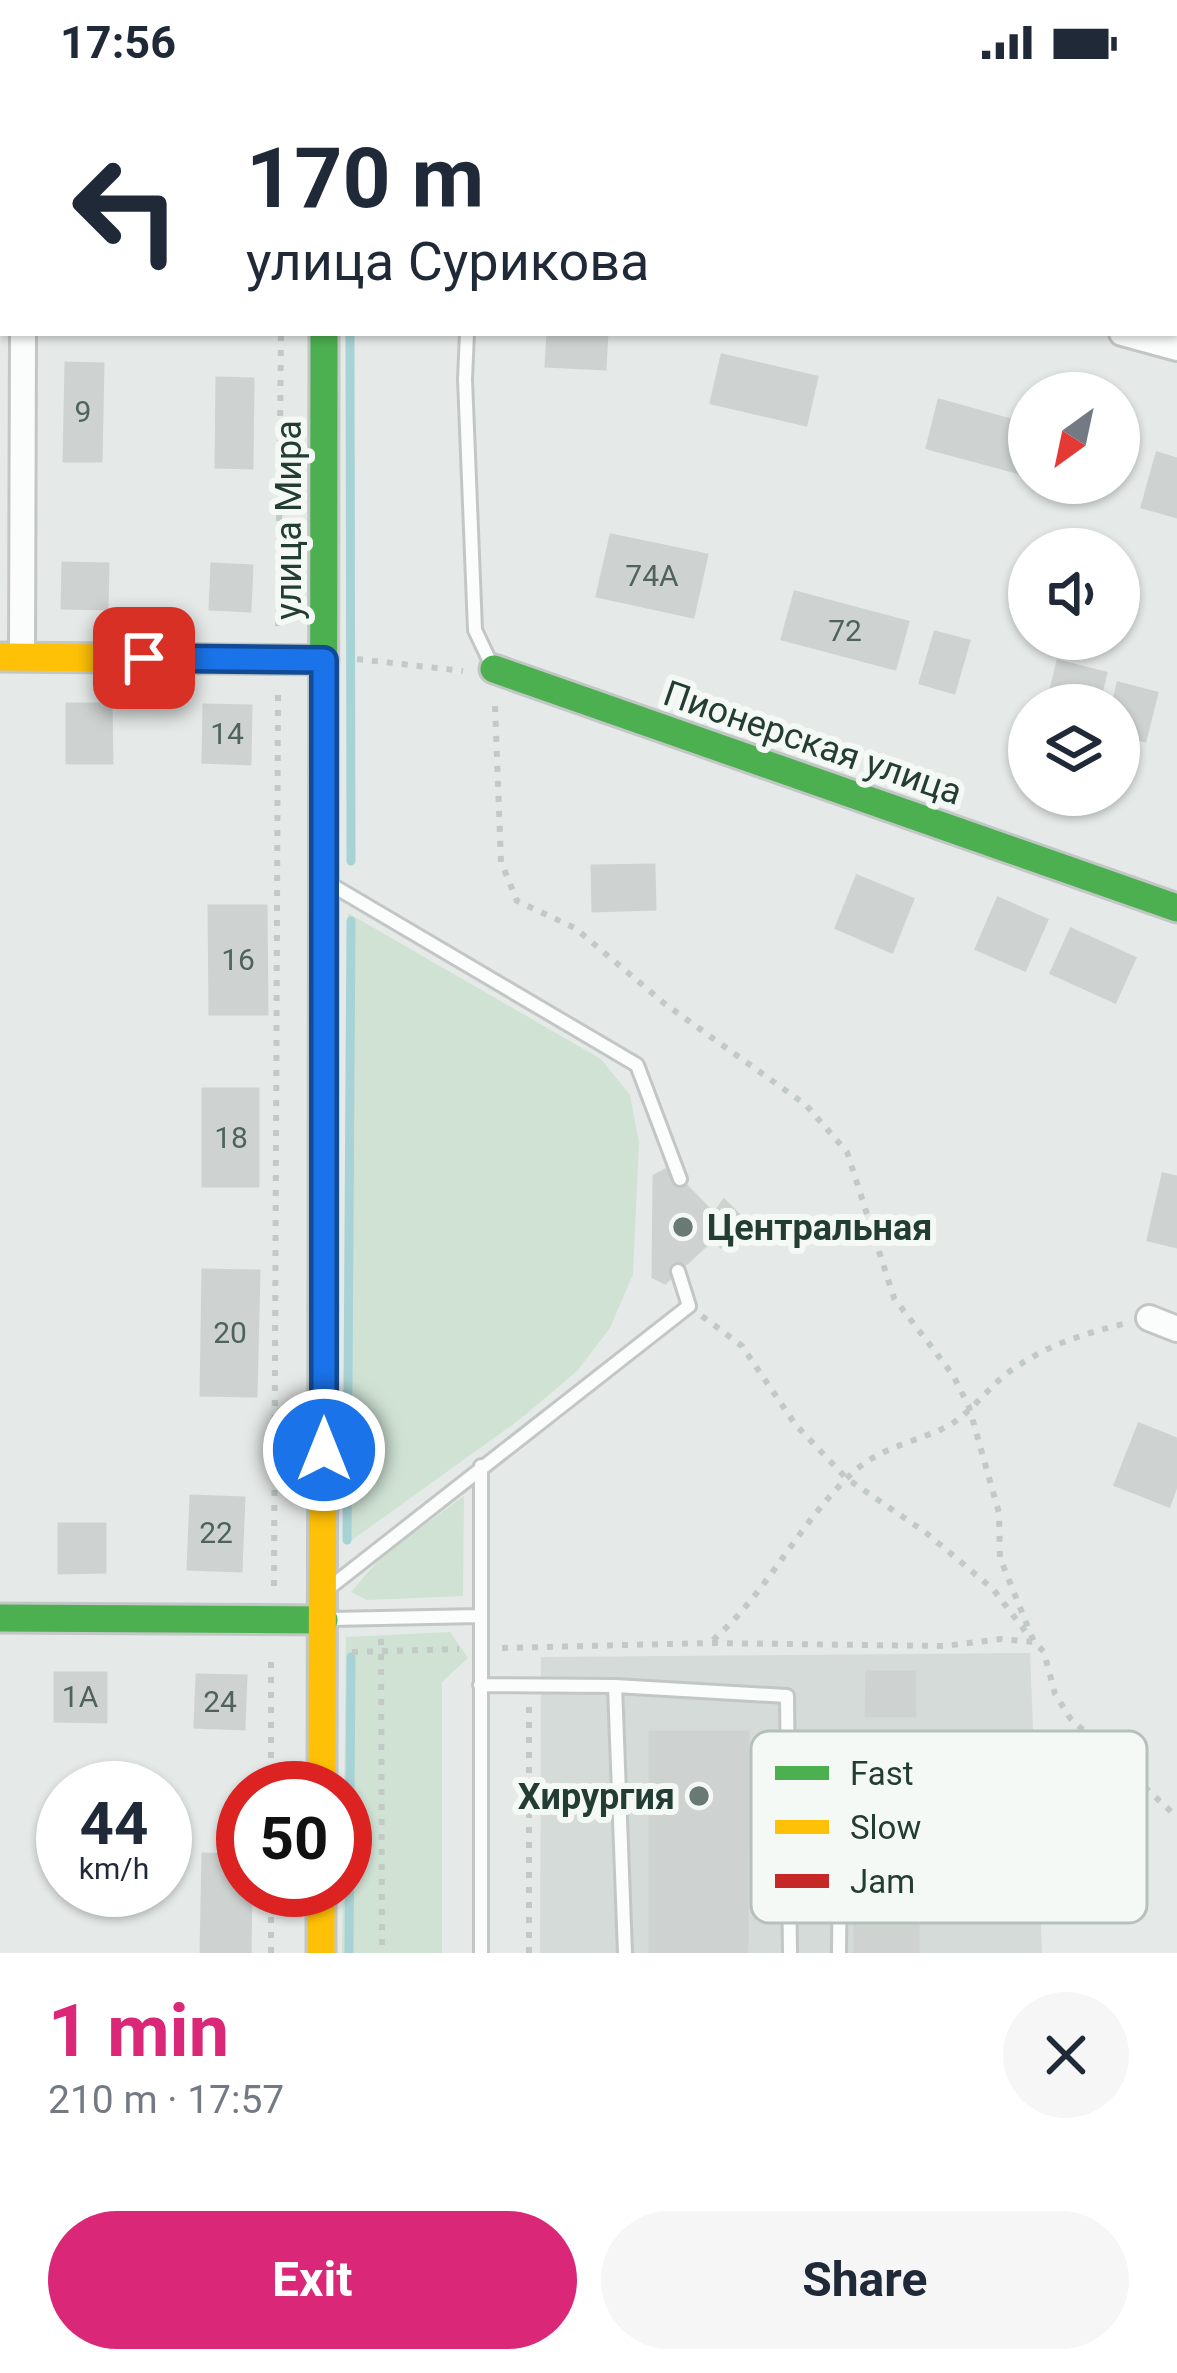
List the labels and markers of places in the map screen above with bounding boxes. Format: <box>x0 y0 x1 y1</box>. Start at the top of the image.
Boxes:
pin <box>93 607 195 709</box>
place label: Центральная <box>707 1207 932 1249</box>
marker: Центральная <box>670 1214 696 1240</box>
place label: Хирургия <box>518 1776 675 1818</box>
marker: Хирургия <box>686 1783 712 1809</box>

